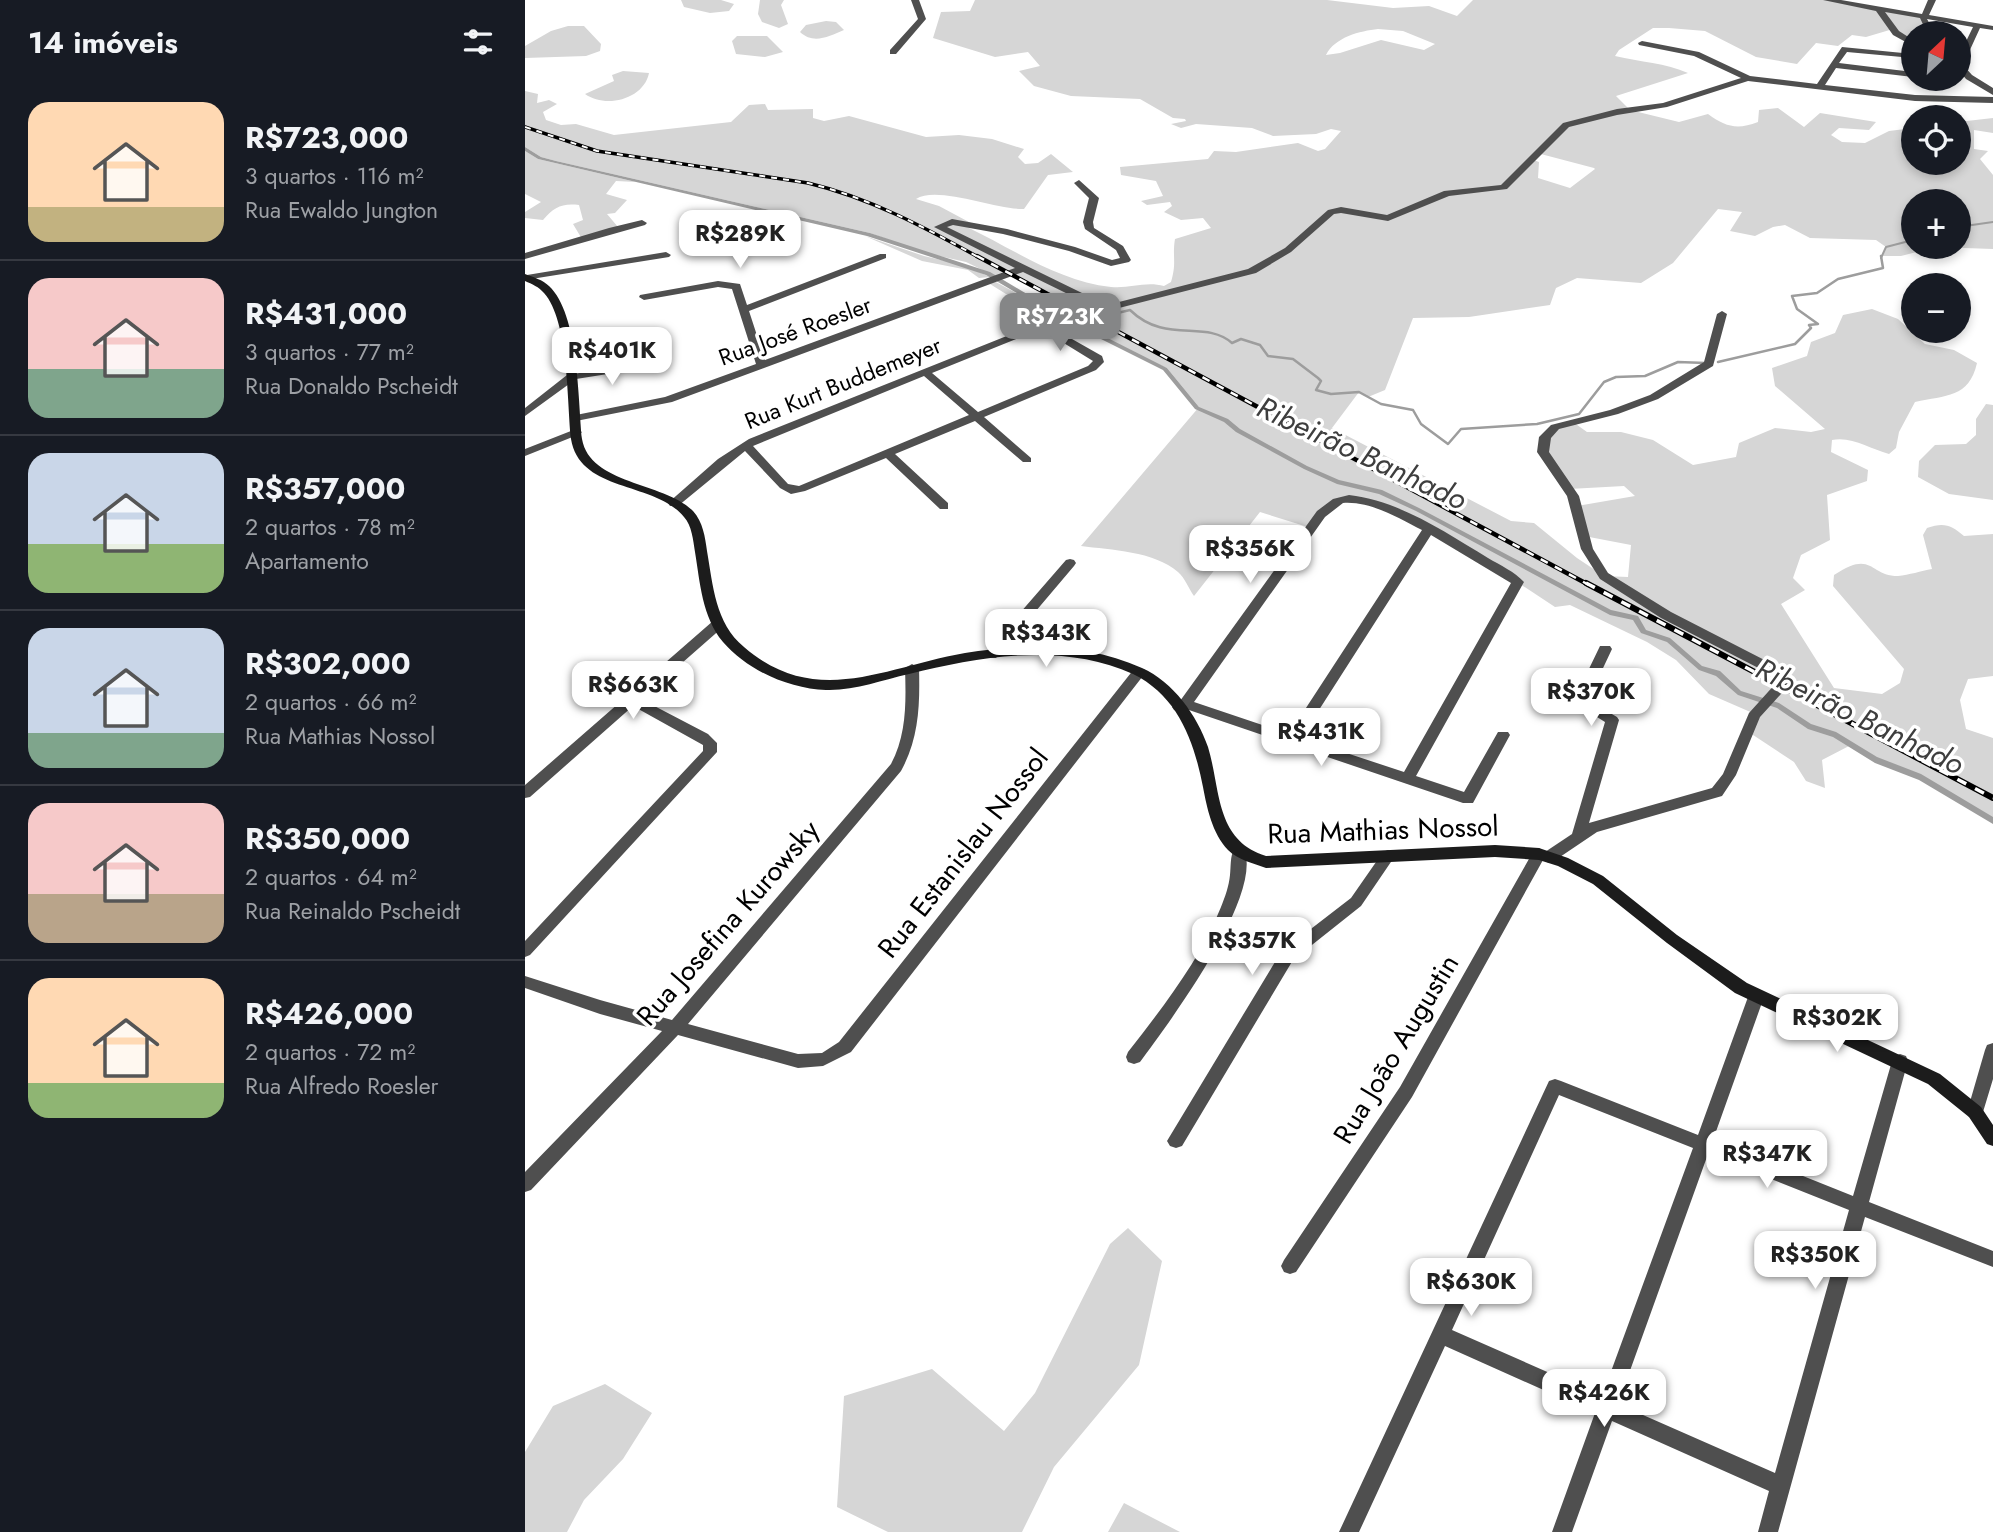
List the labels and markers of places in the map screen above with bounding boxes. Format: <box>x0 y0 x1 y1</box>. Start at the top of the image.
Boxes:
pin: R$289K <box>683 210 797 270</box>
pin: R$723K <box>1003 294 1117 353</box>
pin: R$401K <box>555 328 669 387</box>
pin: R$356K <box>1193 526 1307 585</box>
pin: R$343K <box>989 610 1103 669</box>
pin: R$663K <box>576 662 690 721</box>
pin: R$370K <box>1534 668 1648 728</box>
pin: R$431K <box>1264 708 1378 768</box>
pin: R$357K <box>1195 918 1309 977</box>
pin: R$302K <box>1780 995 1894 1054</box>
pin: R$347K <box>1710 1130 1824 1190</box>
pin: R$350K <box>1758 1232 1872 1291</box>
pin: R$630K <box>1414 1258 1528 1318</box>
pin: R$426K <box>1547 1370 1661 1429</box>

